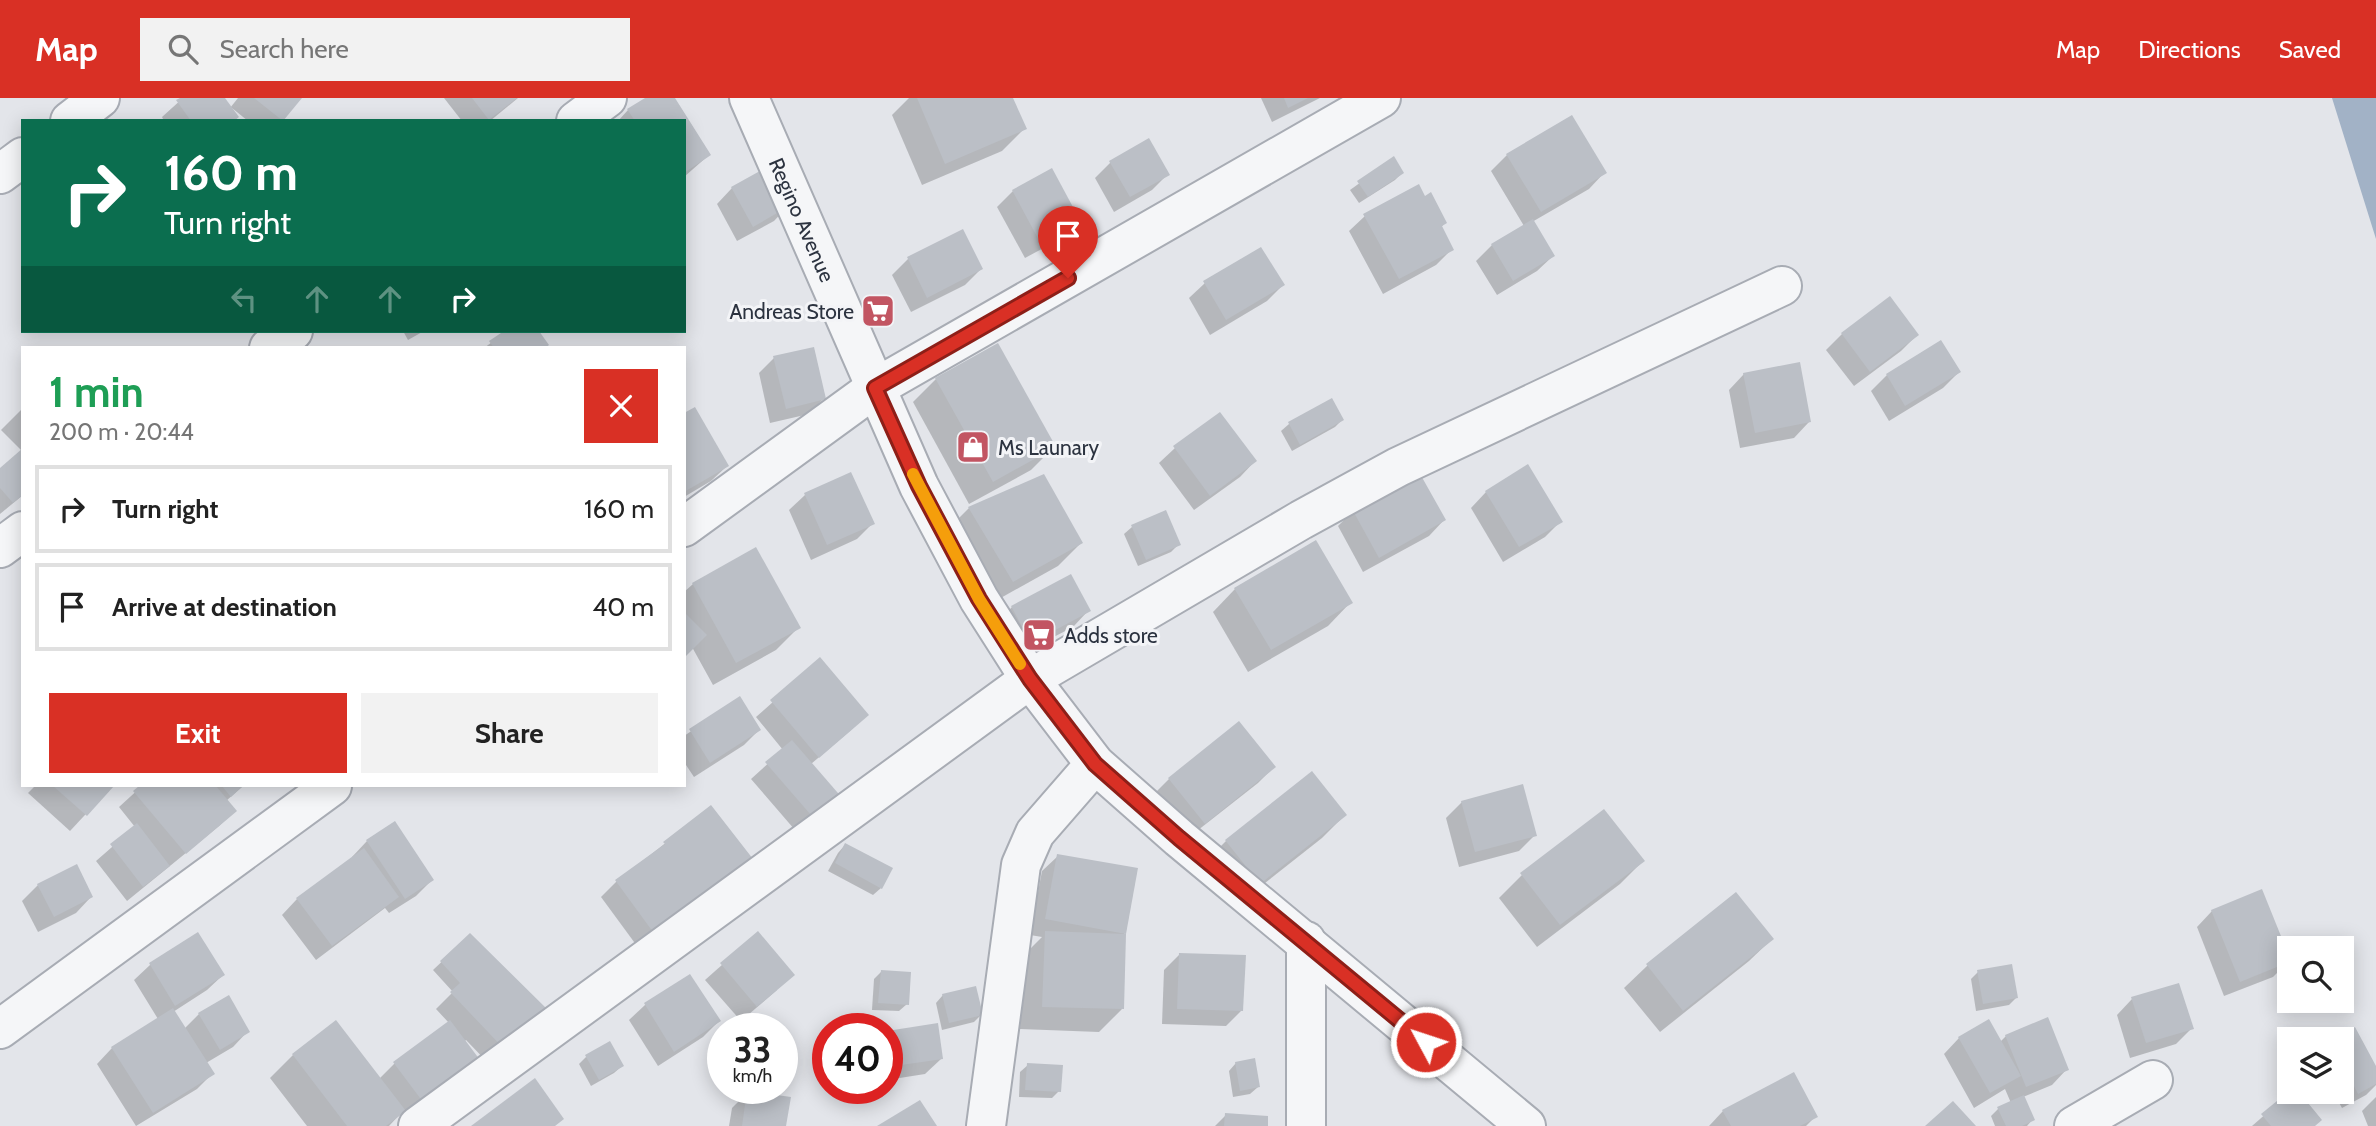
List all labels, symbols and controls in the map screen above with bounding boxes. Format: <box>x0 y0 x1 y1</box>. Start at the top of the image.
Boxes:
search box <box>140 18 630 81</box>
text: Map <box>35 29 98 69</box>
icon: search <box>164 30 202 68</box>
text: Search here <box>220 33 349 65</box>
text: Map <box>2056 35 2100 64</box>
text: Directions <box>2138 35 2241 64</box>
text: Saved <box>2279 35 2341 64</box>
text: 160 m <box>164 143 298 202</box>
icon: right <box>49 147 140 238</box>
street label: Regino Avenue <box>764 154 841 286</box>
text: Turn right <box>164 203 291 242</box>
pin <box>1038 206 1098 278</box>
icon: arrive <box>1049 217 1087 255</box>
icon: left <box>225 280 263 318</box>
icon: ahead <box>298 280 336 318</box>
icon: ahead <box>371 280 409 318</box>
icon: right <box>444 280 482 318</box>
supermarket icon: Andreas Store <box>859 292 897 330</box>
place label: Andreas Store <box>729 299 854 324</box>
text: 1 min <box>49 366 144 418</box>
button: close <box>584 369 658 443</box>
text: 200 m · 20:44 <box>49 418 194 446</box>
shop icon: Ms Launary <box>954 428 992 466</box>
place label: Ms Launary <box>998 435 1099 460</box>
icon: right <box>53 490 91 528</box>
text: Turn right <box>112 493 218 525</box>
text: 160 m <box>584 493 654 525</box>
icon: arrive <box>53 588 91 626</box>
text: Arrive at destination <box>112 591 337 623</box>
text: 40 m <box>592 591 654 623</box>
supermarket icon: Adds store <box>1020 616 1058 654</box>
place label: Adds store <box>1064 623 1158 648</box>
button: Exit <box>49 693 347 773</box>
button: Share <box>361 693 658 773</box>
map controls <box>2277 936 2354 1104</box>
button: search <box>2277 936 2354 1013</box>
position arrow <box>1389 1005 1463 1079</box>
speed limit sign: 40 <box>812 1013 903 1104</box>
button: layers <box>2277 1027 2354 1104</box>
text: 33 <box>734 1028 771 1071</box>
text: km/h <box>733 1065 772 1087</box>

